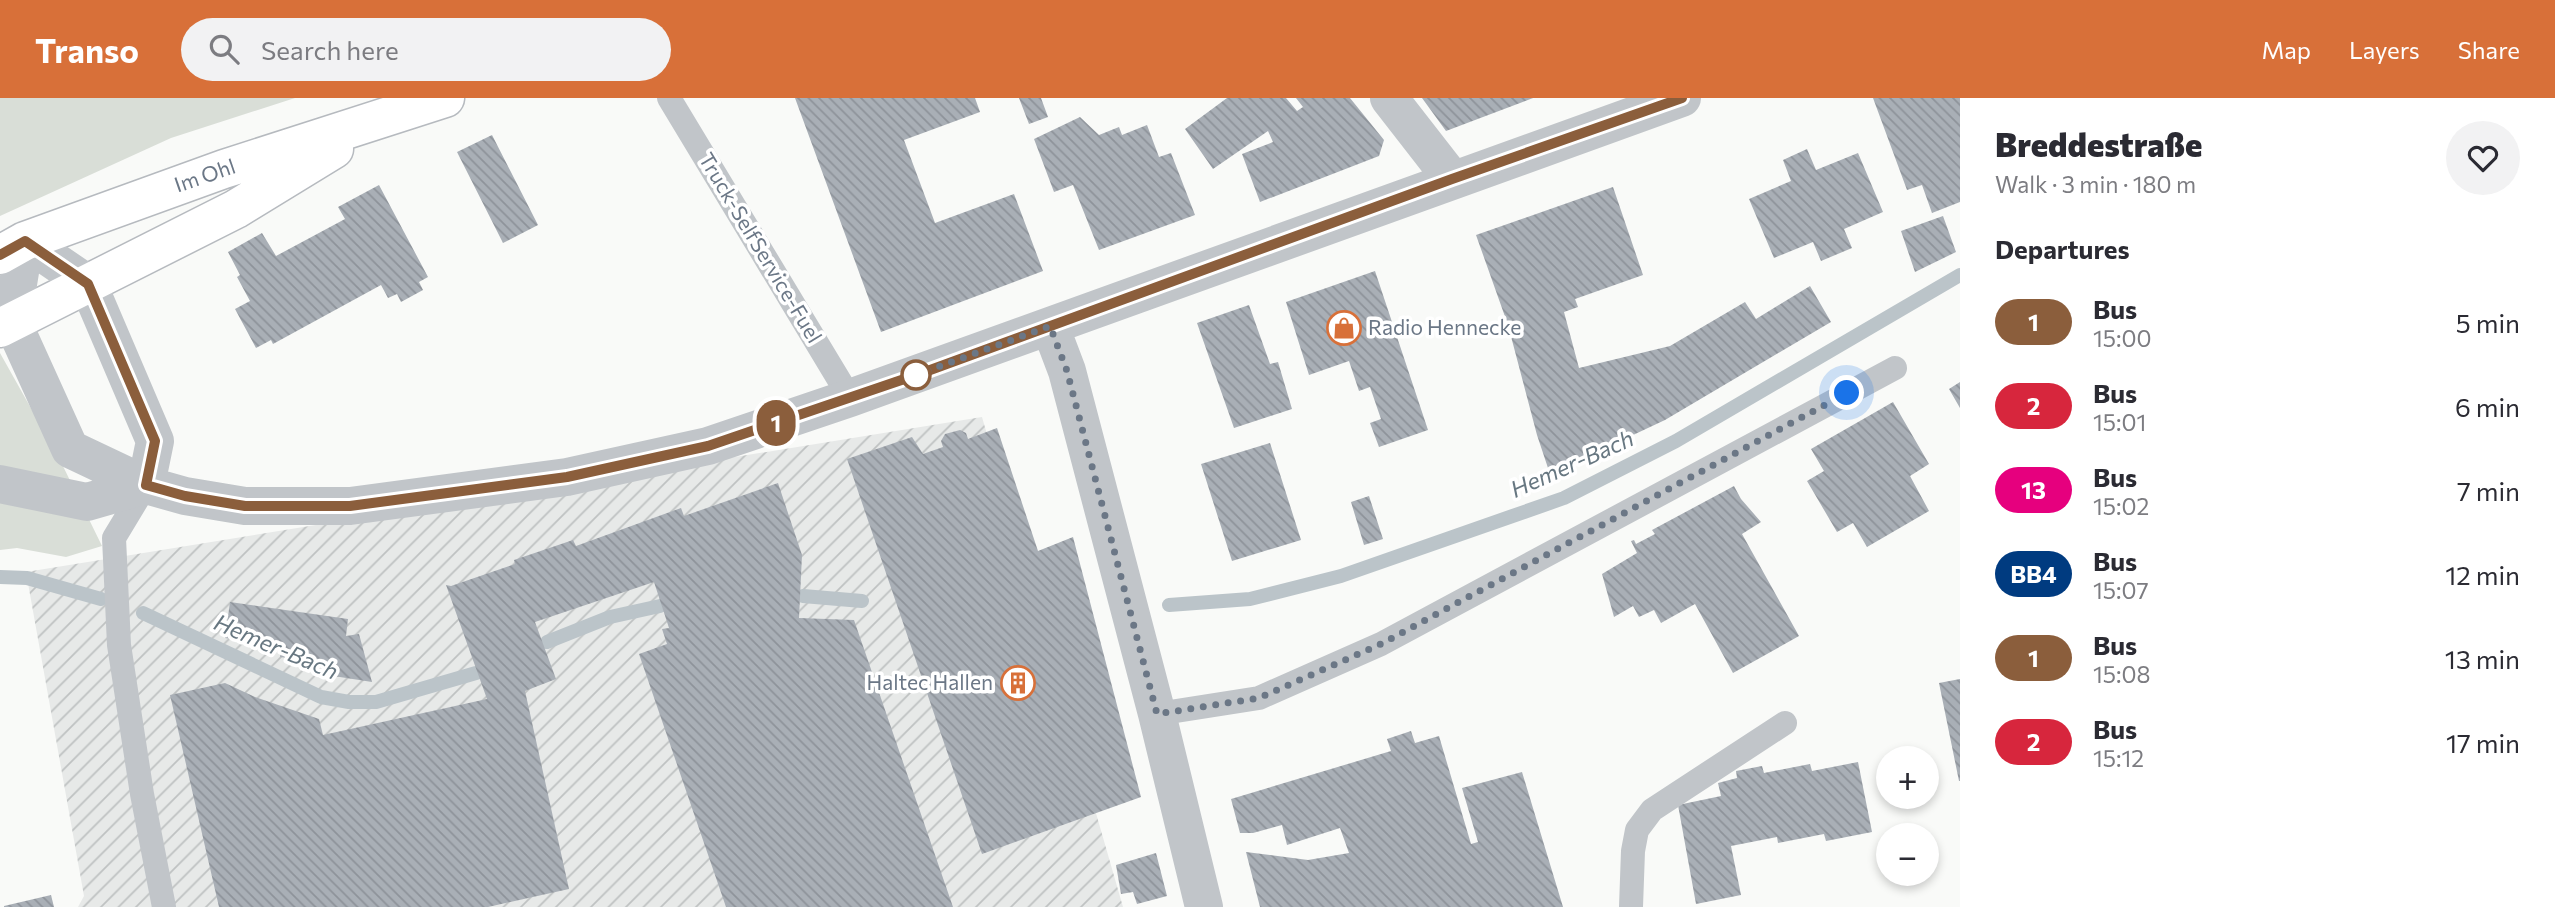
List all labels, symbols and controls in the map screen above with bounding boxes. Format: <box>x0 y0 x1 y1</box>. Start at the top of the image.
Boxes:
search box <box>181 18 671 81</box>
text: Transo <box>35 29 139 70</box>
icon: search <box>205 30 243 68</box>
text: Search here <box>261 34 399 65</box>
text: Map <box>2262 35 2311 64</box>
text: Layers <box>2349 35 2420 64</box>
text: Share <box>2458 35 2520 64</box>
button: heart <box>2446 121 2520 195</box>
text: Breddestraße <box>1995 123 2202 164</box>
street label: Truck-SelfService-Fuel <box>695 148 828 347</box>
street label: Im Ohl <box>171 153 238 197</box>
text: Walk · 3 min · 180 m <box>1995 170 2196 198</box>
text: Departures <box>1995 233 2130 264</box>
text: Bus <box>2093 293 2137 324</box>
text: 1 <box>2028 307 2039 336</box>
text: 5 min <box>2456 307 2520 338</box>
shop icon: Radio Hennecke <box>1325 309 1363 347</box>
place label: Radio Hennecke <box>1368 314 1521 339</box>
text: 15:00 <box>2093 324 2152 352</box>
unlabelled marker <box>901 360 931 390</box>
your location <box>1829 375 1864 410</box>
text: Bus <box>2093 377 2137 408</box>
text: 2 <box>2027 391 2040 420</box>
text: 6 min <box>2455 391 2520 422</box>
line badge: 1 <box>753 400 799 446</box>
text: 1 <box>771 408 781 437</box>
text: 15:01 <box>2093 408 2146 436</box>
water label: Hemer-Bach <box>1506 423 1638 503</box>
text: Bus <box>2093 461 2137 492</box>
text: 13 <box>2021 475 2046 504</box>
text: 7 min <box>2457 475 2520 506</box>
text: 15:02 <box>2093 492 2149 520</box>
text: Bus <box>2093 545 2137 576</box>
text: BB4 <box>2010 559 2057 588</box>
text: 12 min <box>2445 559 2520 590</box>
text: 15:07 <box>2093 576 2149 604</box>
water label: Hemer-Bach <box>210 607 343 685</box>
text: Bus <box>2093 629 2137 660</box>
text: 1 <box>2028 643 2039 672</box>
text: 13 min <box>2445 643 2520 674</box>
text: 15:08 <box>2093 660 2150 688</box>
building icon: Haltec Hallen <box>999 664 1037 702</box>
place label: Haltec Hallen <box>867 669 993 694</box>
text: Bus <box>2093 713 2137 744</box>
text: 2 <box>2027 727 2040 756</box>
text: 17 min <box>2446 727 2520 758</box>
text: 15:12 <box>2093 744 2144 772</box>
map controls <box>1876 746 1939 886</box>
button: + <box>1876 746 1939 809</box>
button: − <box>1876 823 1939 886</box>

